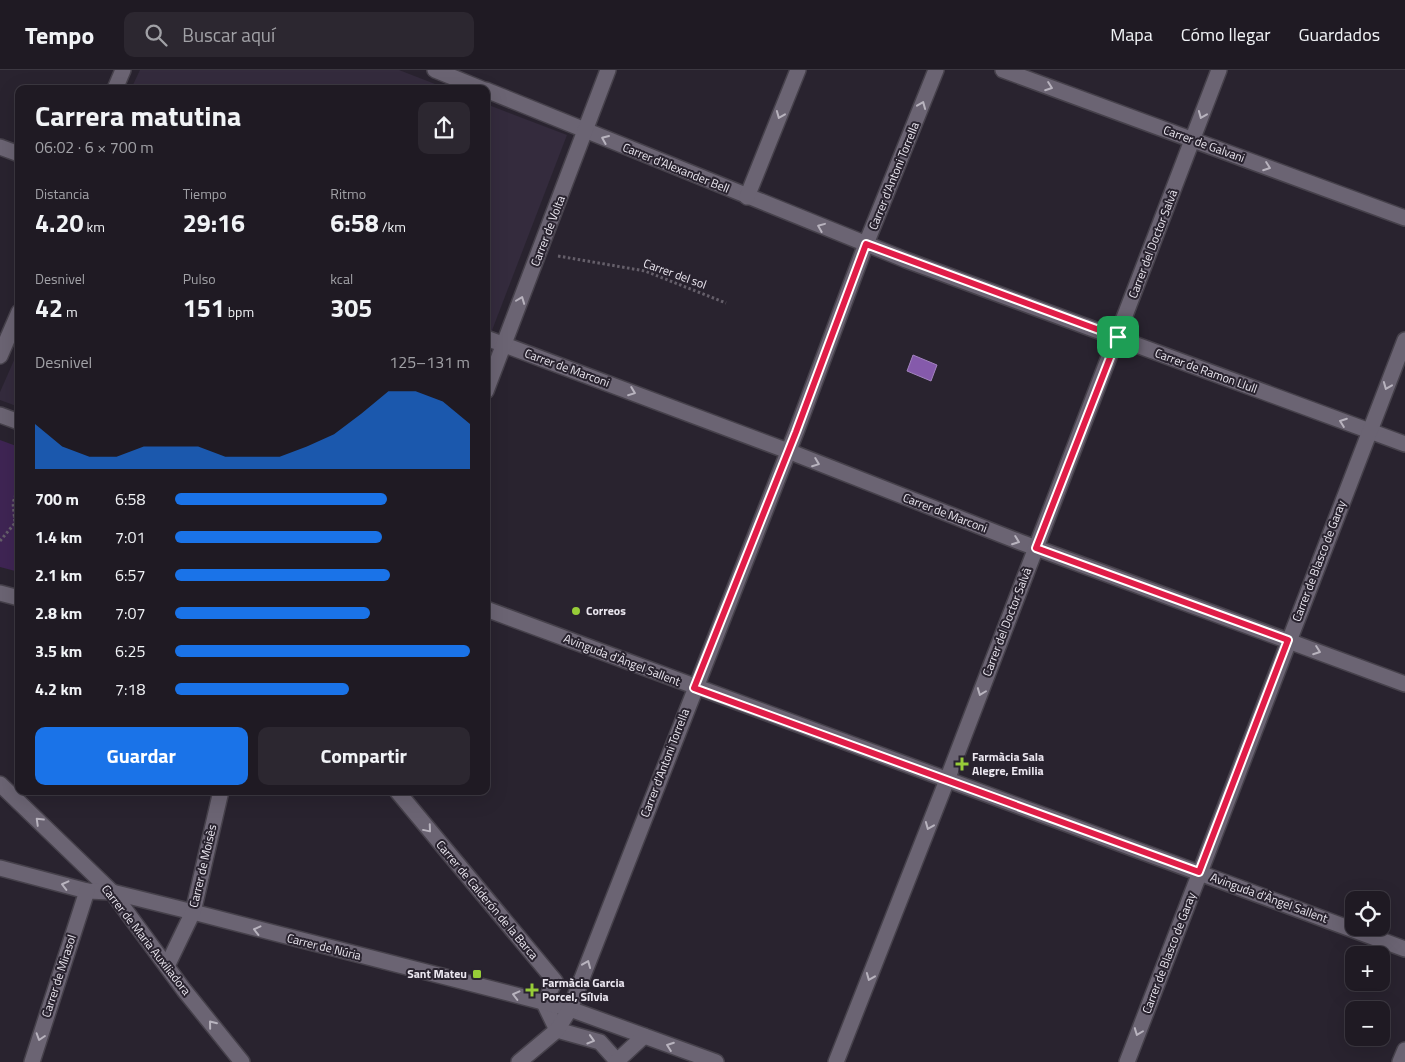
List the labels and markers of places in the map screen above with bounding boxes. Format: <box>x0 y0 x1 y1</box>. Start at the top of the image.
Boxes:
pin <box>1097 316 1139 358</box>
place label: Correos <box>586 601 626 620</box>
marker: Correos <box>570 605 582 617</box>
place label: Farmàcia Sala Alegre, Emilia <box>972 747 1044 780</box>
marker: Farmàcia Sala Alegre, Emilia <box>956 758 968 770</box>
place label: Sant Mateu <box>407 964 467 983</box>
marker: Sant Mateu <box>471 968 483 980</box>
place label: Farmàcia Garcia Porcel, Sílvia <box>542 973 625 1006</box>
marker: Farmàcia Garcia Porcel, Sílvia <box>526 984 538 996</box>

